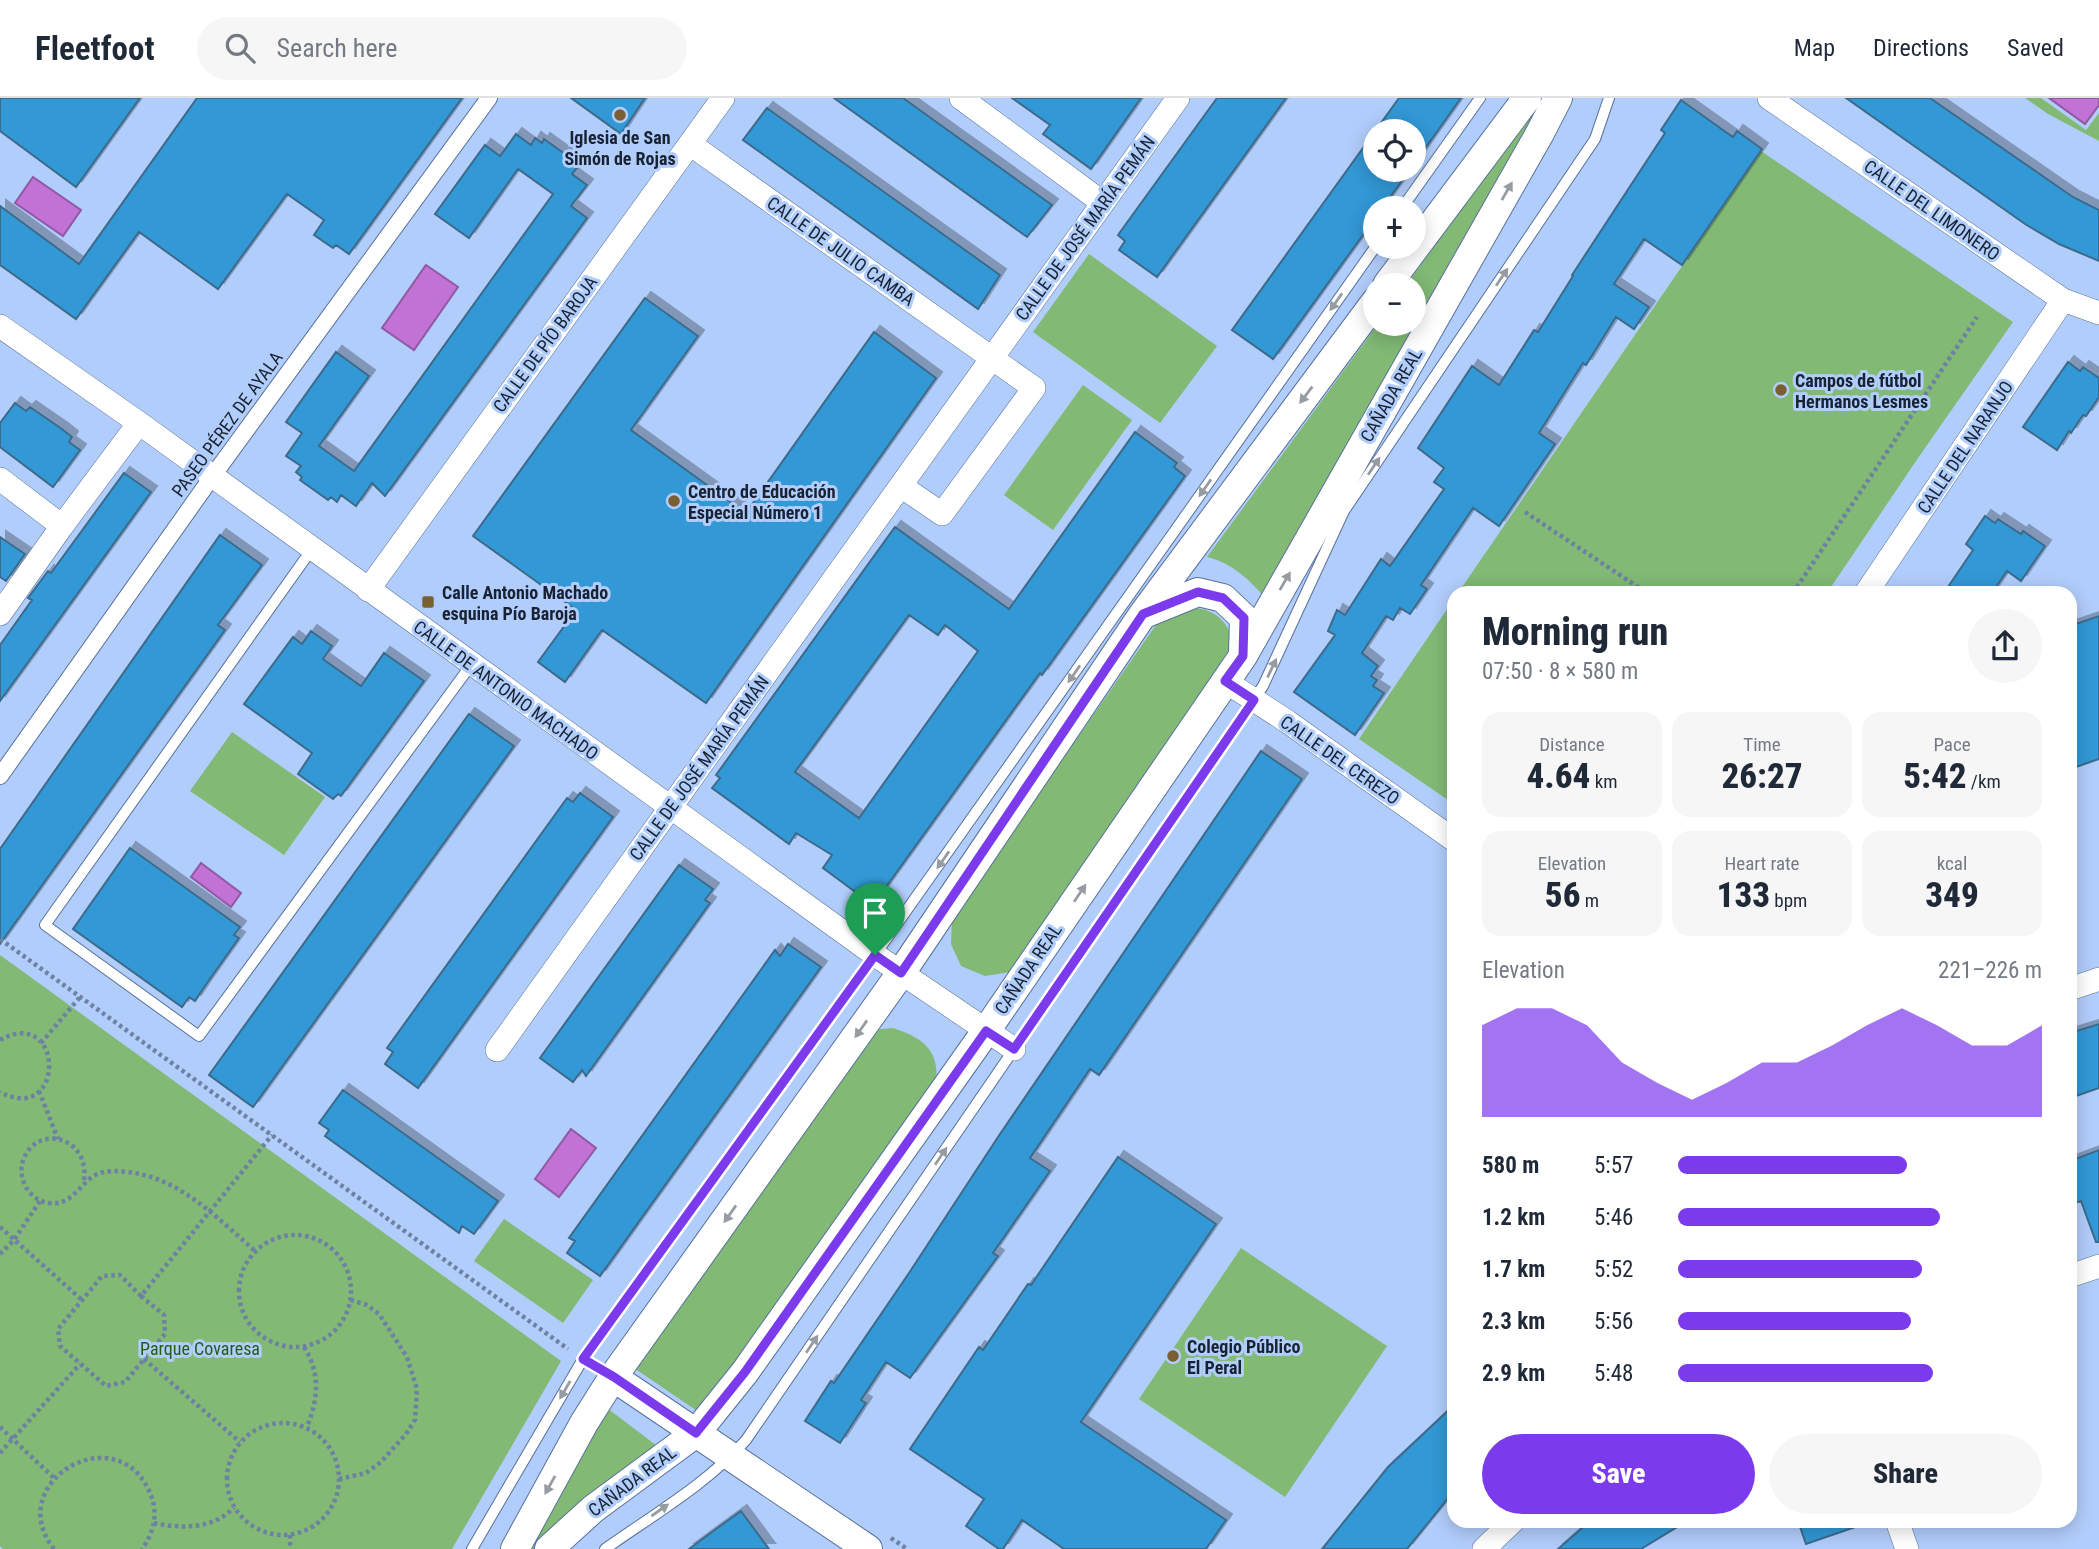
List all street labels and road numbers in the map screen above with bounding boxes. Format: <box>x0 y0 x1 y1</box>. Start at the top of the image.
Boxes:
street label: CALLE DE JOSÉ MARÍA PEMÁN <box>1011 132 1159 324</box>
street label: CALLE DEL LIMONERO <box>1860 155 2004 265</box>
street label: CALLE DE JULIO CAMBA <box>763 192 919 310</box>
street label: CALLE DE PÍO BAROJA <box>489 271 602 416</box>
street label: CAÑADA REAL <box>1356 344 1426 445</box>
street label: PASEO PÉREZ DE AYALA <box>167 347 287 501</box>
street label: CALLE DEL NARANJO <box>1913 377 2017 517</box>
street label: CALLE DE ANTONIO MACHADO <box>410 616 602 764</box>
street label: CALLE DE JOSÉ MARÍA PEMÁN <box>625 672 773 864</box>
street label: CALLE DEL CEREZO <box>1276 711 1404 809</box>
street label: CAÑADA REAL <box>990 920 1066 1018</box>
street label: CAÑADA REAL <box>584 1441 680 1521</box>

